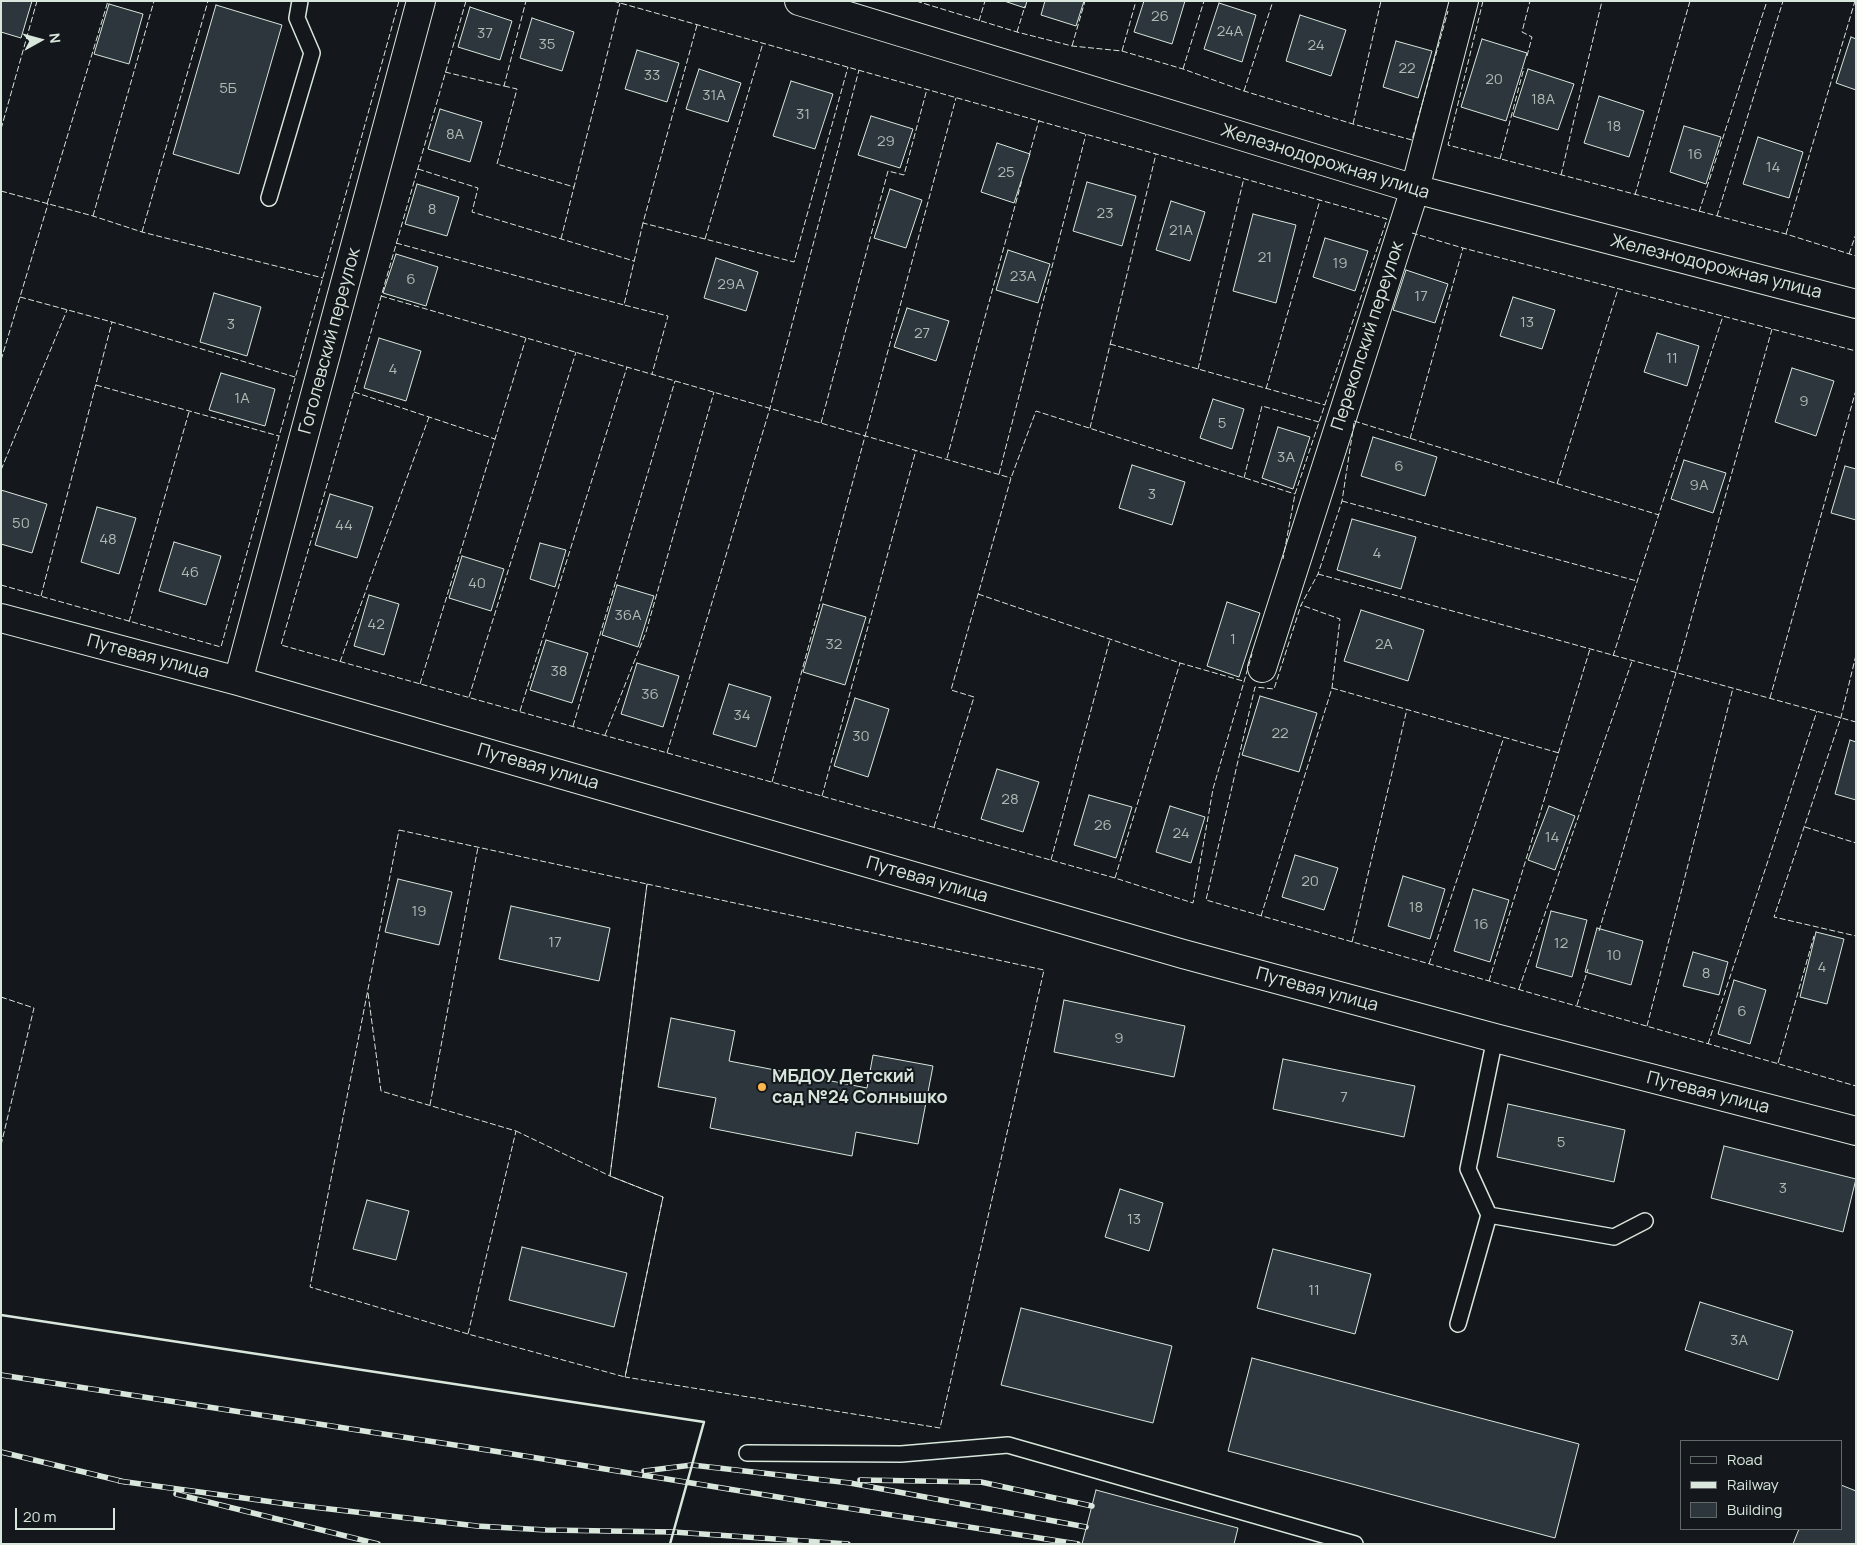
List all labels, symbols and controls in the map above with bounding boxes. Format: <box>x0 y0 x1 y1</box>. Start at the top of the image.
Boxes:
house number: 26 <box>1151 8 1169 26</box>
north arrow <box>15 15 65 65</box>
house number: 24А <box>1217 23 1243 41</box>
house number: 37 <box>477 25 493 43</box>
text: N <box>45 32 65 44</box>
house number: 35 <box>539 36 555 54</box>
house number: 24 <box>1307 37 1325 55</box>
house number: 22 <box>1398 60 1416 78</box>
house number: 33 <box>644 67 660 85</box>
house number: 20 <box>1485 71 1503 89</box>
house number: 5Б <box>219 80 237 98</box>
house number: 31А <box>702 87 726 105</box>
house number: 18А <box>1531 91 1555 109</box>
house number: 31 <box>796 106 810 124</box>
house number: 18 <box>1607 118 1621 136</box>
street label: Железнодорожная улица <box>1218 120 1432 204</box>
house number: 8А <box>446 126 464 144</box>
house number: 29 <box>877 133 895 151</box>
house number: 16 <box>1687 146 1703 164</box>
house number: 14 <box>1766 159 1780 177</box>
house number: 25 <box>997 164 1015 182</box>
house number: 8 <box>428 201 436 219</box>
house number: 23 <box>1097 205 1113 223</box>
house number: 21А <box>1169 222 1193 240</box>
street label: Железнодорожная улица <box>1608 230 1824 304</box>
street label: Перекопский переулок <box>1327 239 1409 433</box>
street label: Гоголевский переулок <box>295 246 365 436</box>
house number: 21 <box>1258 249 1272 267</box>
house number: 19 <box>1332 255 1348 273</box>
house number: 23А <box>1010 268 1036 286</box>
house number: 6 <box>406 271 416 289</box>
house number: 29А <box>717 276 745 294</box>
house number: 17 <box>1414 288 1428 306</box>
house number: 13 <box>1520 314 1534 332</box>
house number: 3 <box>227 316 235 334</box>
house number: 27 <box>914 325 930 343</box>
house number: 11 <box>1666 350 1678 368</box>
house number: 4 <box>389 361 397 379</box>
house number: 1А <box>234 390 250 408</box>
house number: 9 <box>1799 393 1809 411</box>
house number: 5 <box>1218 415 1226 433</box>
house number: 3А <box>1277 449 1295 467</box>
house number: 6 <box>1394 458 1404 476</box>
house number: 9А <box>1690 477 1708 495</box>
house number: 3 <box>1148 486 1156 504</box>
house number: 50 <box>12 515 30 533</box>
house number: 44 <box>335 517 353 535</box>
house number: 48 <box>99 531 117 549</box>
house number: 4 <box>1373 545 1381 563</box>
house number: 46 <box>181 564 199 582</box>
house number: 40 <box>468 575 486 593</box>
house number: 36А <box>614 607 642 625</box>
house number: 42 <box>367 616 385 634</box>
street label: Путевая улица <box>85 630 211 684</box>
house number: 1 <box>1230 631 1236 649</box>
house number: 32 <box>826 636 842 654</box>
house number: 2А <box>1375 636 1393 654</box>
house number: 38 <box>550 663 568 681</box>
house number: 36 <box>641 686 659 704</box>
house number: 34 <box>733 707 751 725</box>
house number: 22 <box>1271 725 1289 743</box>
house number: 30 <box>852 728 870 746</box>
street label: Путевая улица <box>475 739 601 795</box>
house number: 28 <box>1001 791 1019 809</box>
house number: 26 <box>1094 817 1112 835</box>
house number: 24 <box>1172 825 1190 843</box>
house number: 14 <box>1545 829 1559 847</box>
street label: Путевая улица <box>864 852 990 908</box>
house number: 20 <box>1301 873 1319 891</box>
house number: 18 <box>1409 899 1423 917</box>
house number: 19 <box>411 903 427 921</box>
house number: 16 <box>1473 916 1489 934</box>
house number: 17 <box>548 934 562 952</box>
house number: 12 <box>1554 935 1568 953</box>
house number: 10 <box>1607 947 1621 965</box>
house number: 4 <box>1818 959 1826 977</box>
street label: Путевая улица <box>1254 963 1380 1017</box>
house number: 8 <box>1702 965 1710 983</box>
house number: 6 <box>1737 1003 1747 1021</box>
house number: 9 <box>1114 1030 1124 1048</box>
place label: МБДОУ Детский сад №24 Солнышко <box>772 1066 948 1108</box>
street label: Путевая улица <box>1644 1067 1772 1119</box>
marker: МБДОУ Детский сад №24 Солнышко <box>756 1081 768 1093</box>
house number: 7 <box>1340 1089 1348 1107</box>
house number: 5 <box>1557 1134 1565 1152</box>
house number: 3 <box>1779 1180 1787 1198</box>
house number: 13 <box>1127 1211 1141 1229</box>
house number: 11 <box>1308 1282 1320 1300</box>
house number: 3А <box>1730 1332 1748 1350</box>
legend <box>1680 1440 1842 1530</box>
text: Road <box>1727 1449 1763 1470</box>
text: Railway <box>1727 1474 1779 1495</box>
scale bar <box>18 1498 118 1530</box>
text: Building <box>1727 1499 1782 1520</box>
text: 20 m <box>23 1506 56 1527</box>

